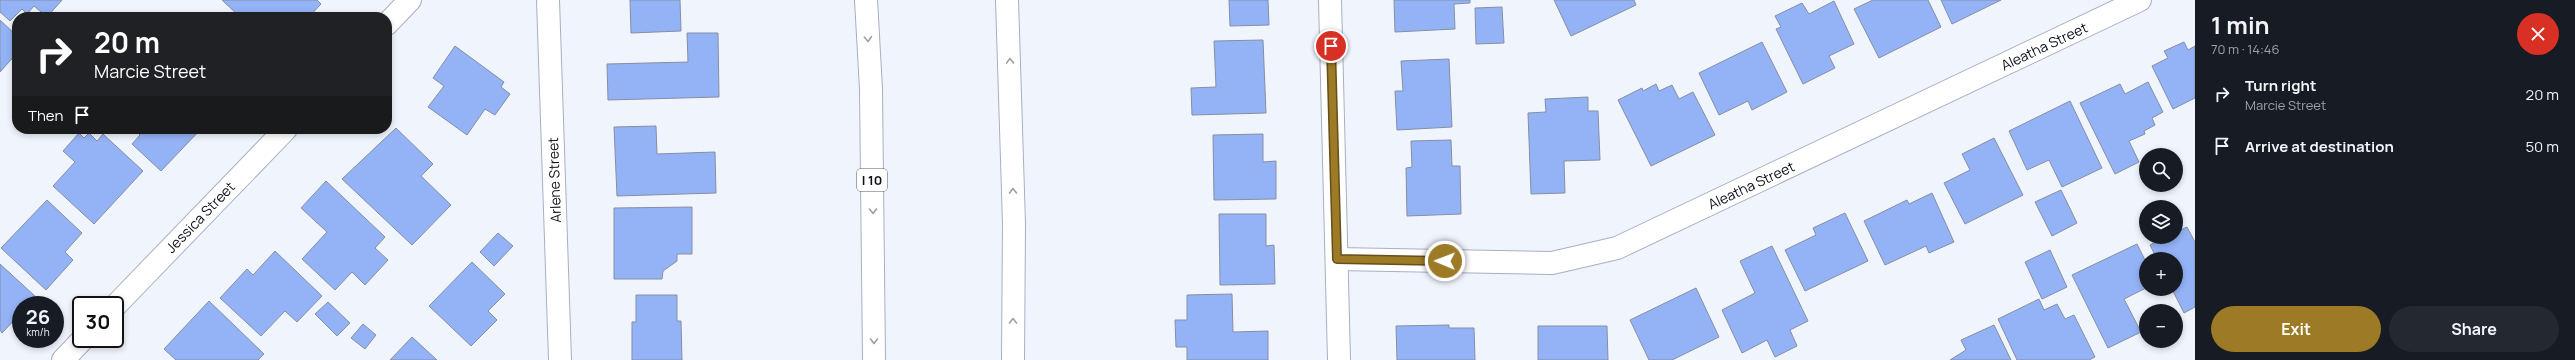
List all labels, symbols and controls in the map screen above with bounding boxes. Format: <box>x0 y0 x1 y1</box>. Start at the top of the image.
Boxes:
text: 1 min <box>2211 8 2270 41</box>
button: close <box>2517 13 2559 55</box>
street label: Aleatha Street <box>1998 17 2091 74</box>
text: 20 m <box>94 23 160 61</box>
icon: right <box>28 28 80 80</box>
pin <box>1314 29 1348 63</box>
icon: arrive <box>1320 35 1342 57</box>
one-way arrow <box>864 36 872 42</box>
text: 70 m · 14:46 <box>2211 40 2280 58</box>
one-way arrow <box>1005 58 1014 64</box>
text: Marcie Street <box>94 59 206 83</box>
text: Turn right <box>2245 75 2316 96</box>
icon: right <box>2211 83 2233 105</box>
text: 20 m <box>2526 84 2559 105</box>
text: Marcie Street <box>2245 96 2326 114</box>
icon: arrive <box>71 104 93 126</box>
text: Then <box>28 105 63 126</box>
icon: arrive <box>2211 135 2233 157</box>
text: Arrive at destination <box>2245 136 2394 157</box>
text: 50 m <box>2525 136 2559 157</box>
street label: Arlene Street <box>543 137 565 223</box>
map controls <box>2139 148 2183 348</box>
button: search <box>2139 148 2183 192</box>
street label: Aleatha Street <box>1705 156 1798 213</box>
road number: I 10 <box>857 169 887 191</box>
street label: Jessica Street <box>161 177 239 257</box>
one-way arrow <box>1009 188 1017 194</box>
button: layers <box>2139 200 2183 244</box>
one-way arrow <box>869 208 877 214</box>
position arrow <box>1424 240 1466 282</box>
button: + <box>2139 252 2183 296</box>
speed limit sign: 30 <box>72 296 124 348</box>
text: 26 <box>26 303 50 330</box>
button: − <box>2139 304 2183 348</box>
button: Exit <box>2211 306 2381 352</box>
button: Share <box>2389 306 2559 352</box>
one-way arrow <box>1009 318 1017 324</box>
text: km/h <box>26 325 50 339</box>
one-way arrow <box>870 338 878 344</box>

